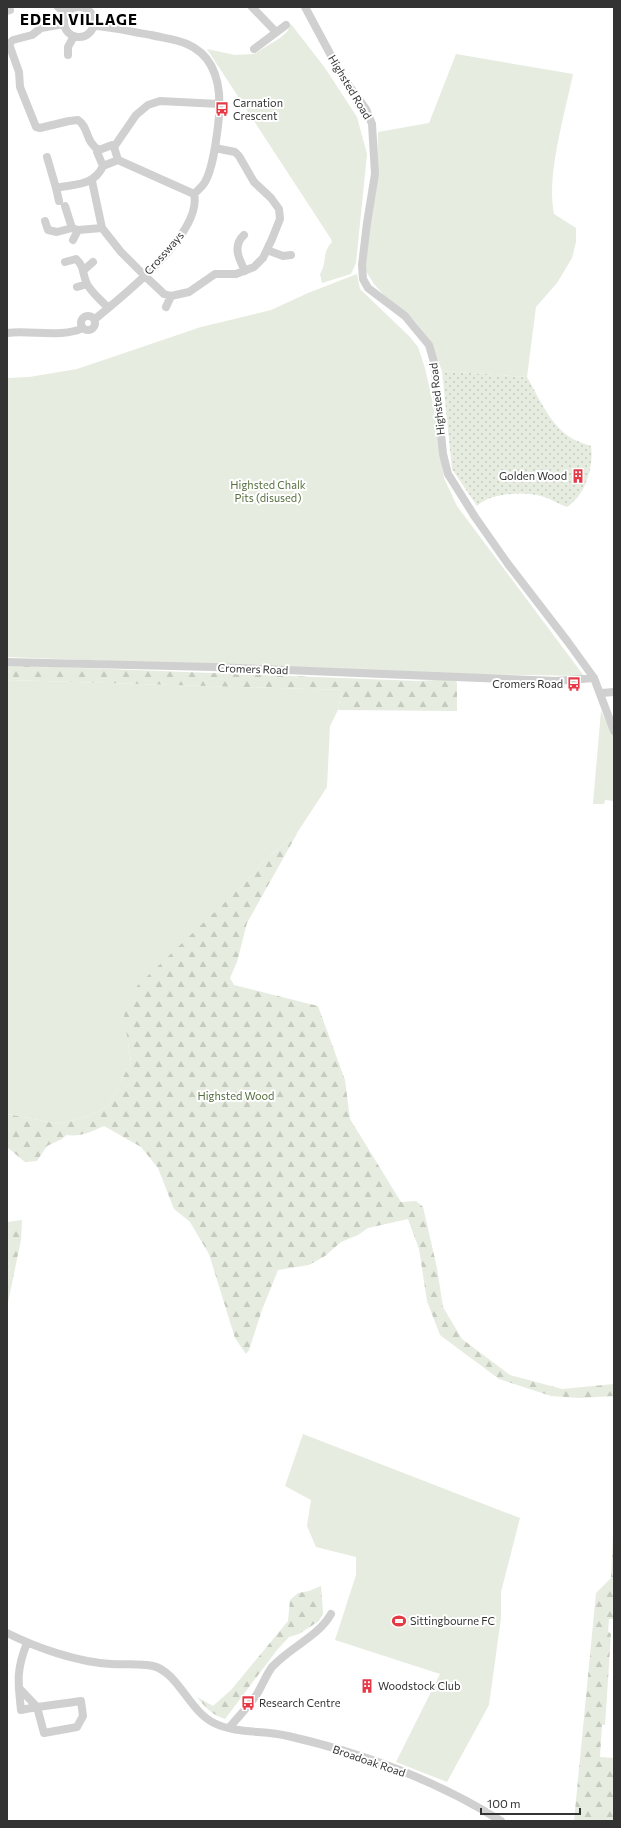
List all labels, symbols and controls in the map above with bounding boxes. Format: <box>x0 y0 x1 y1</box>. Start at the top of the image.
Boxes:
district label: EDEN VILLAGE <box>20 10 138 28</box>
street label: Highsted Road <box>326 52 375 121</box>
place label: Carnation Crescent <box>233 96 283 122</box>
bus stop icon: Carnation Crescent <box>214 101 230 117</box>
street label: Crossways <box>141 228 186 277</box>
street label: Highsted Road <box>426 362 447 436</box>
building icon: Golden Wood <box>570 468 586 484</box>
place label: Golden Wood <box>499 469 567 482</box>
park label: Highsted Chalk Pits (disused) <box>230 478 306 504</box>
street label: Cromers Road <box>217 661 289 676</box>
bus stop icon: Cromers Road <box>566 676 582 692</box>
place label: Cromers Road <box>492 677 563 690</box>
park label: Highsted Wood <box>198 1089 274 1102</box>
sports icon: Sittingbourne FC <box>391 1613 407 1629</box>
place label: Sittingbourne FC <box>410 1614 495 1627</box>
building icon: Woodstock Club <box>359 1678 375 1694</box>
place label: Woodstock Club <box>378 1679 460 1692</box>
bus stop icon: Research Centre <box>240 1695 256 1711</box>
place label: Research Centre <box>259 1696 341 1709</box>
street label: Broadoak Road <box>331 1742 407 1779</box>
scale bar <box>481 1790 580 1816</box>
text: 100 m <box>487 1796 521 1810</box>

